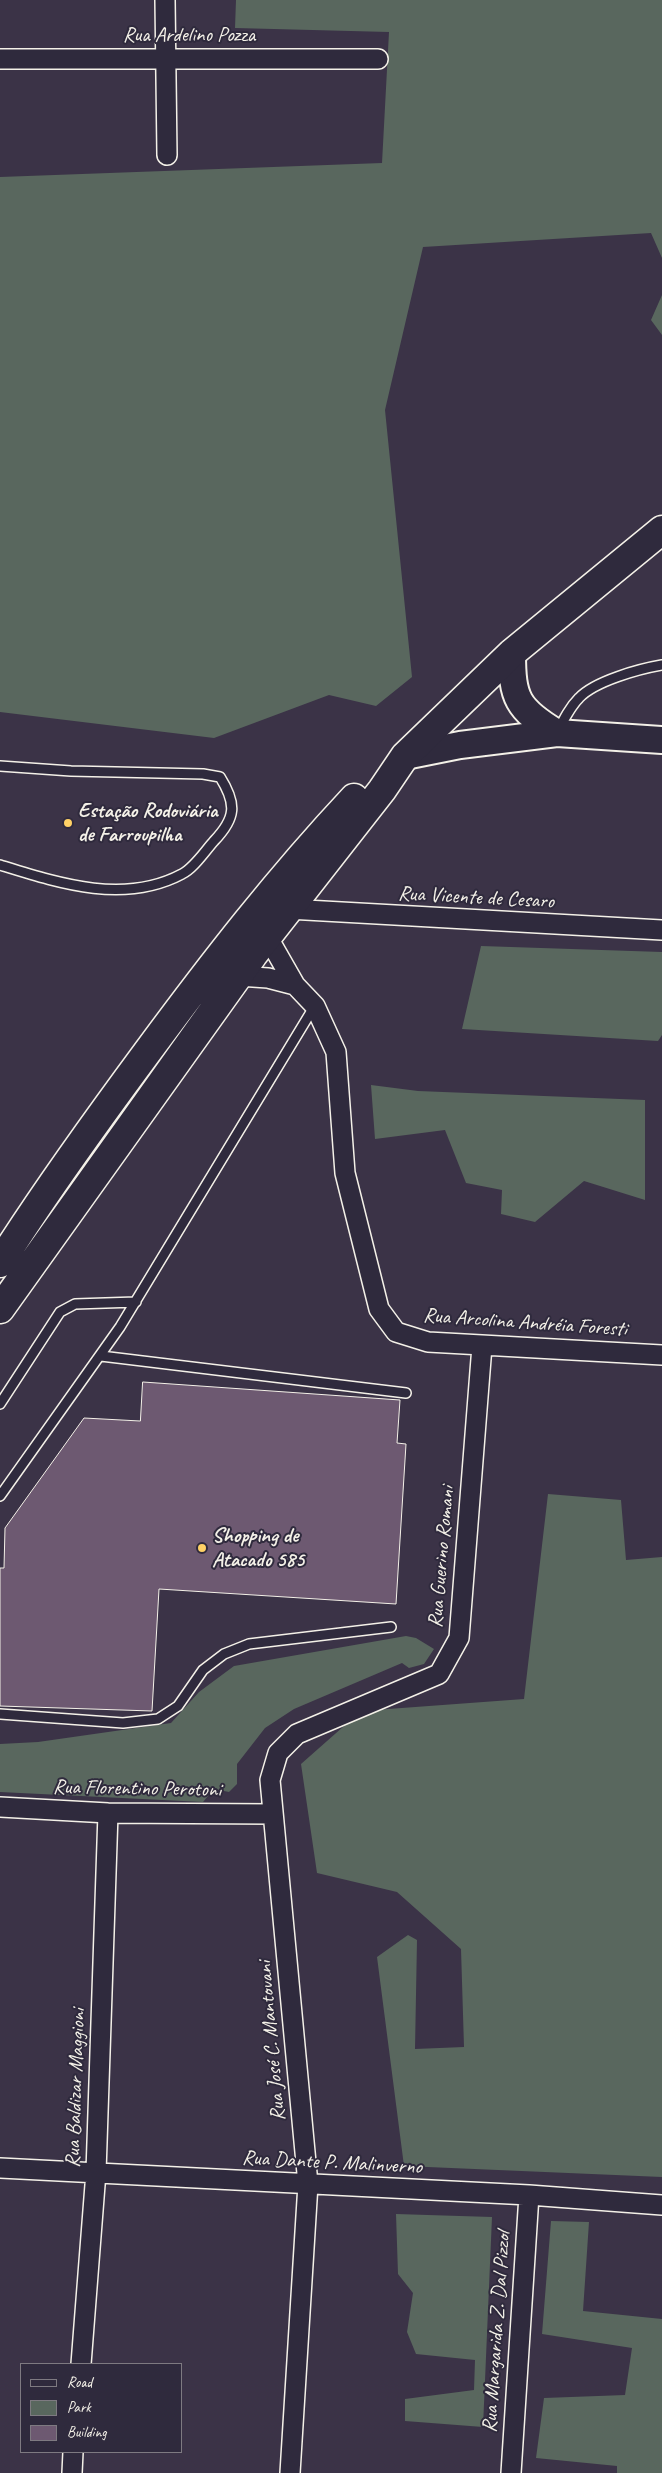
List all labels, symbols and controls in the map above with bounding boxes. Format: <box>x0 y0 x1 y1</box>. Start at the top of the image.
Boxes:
street label: Rua Ardelino Pozza <box>123 22 255 48</box>
place label: Estação Rodoviária de Farroupilha <box>78 798 218 848</box>
marker: Estação Rodoviária de Farroupilha <box>62 817 74 829</box>
street label: Rua Vicente de Cesaro <box>397 881 555 915</box>
street label: Rua Arcolina Andréia Foresti <box>422 1303 628 1343</box>
street label: Rua Guerino Romani <box>423 1485 461 1629</box>
place label: Shopping de Atacado 585 <box>212 1523 304 1573</box>
marker: Shopping de Atacado 585 <box>196 1542 208 1554</box>
street label: Rua Florentino Perotoni <box>53 1775 221 1803</box>
street label: Rua José C. Mantovani <box>252 1960 292 2122</box>
street label: Rua Baldizar Maggioni <box>61 2008 91 2168</box>
street label: Rua Dante P. Malinverno <box>241 2146 423 2180</box>
street label: Rua Margarida Z. Dal Pizzol <box>477 2230 517 2434</box>
legend <box>20 2363 182 2453</box>
text: Road <box>67 2373 92 2392</box>
text: Park <box>67 2398 91 2417</box>
text: Building <box>67 2423 106 2442</box>

